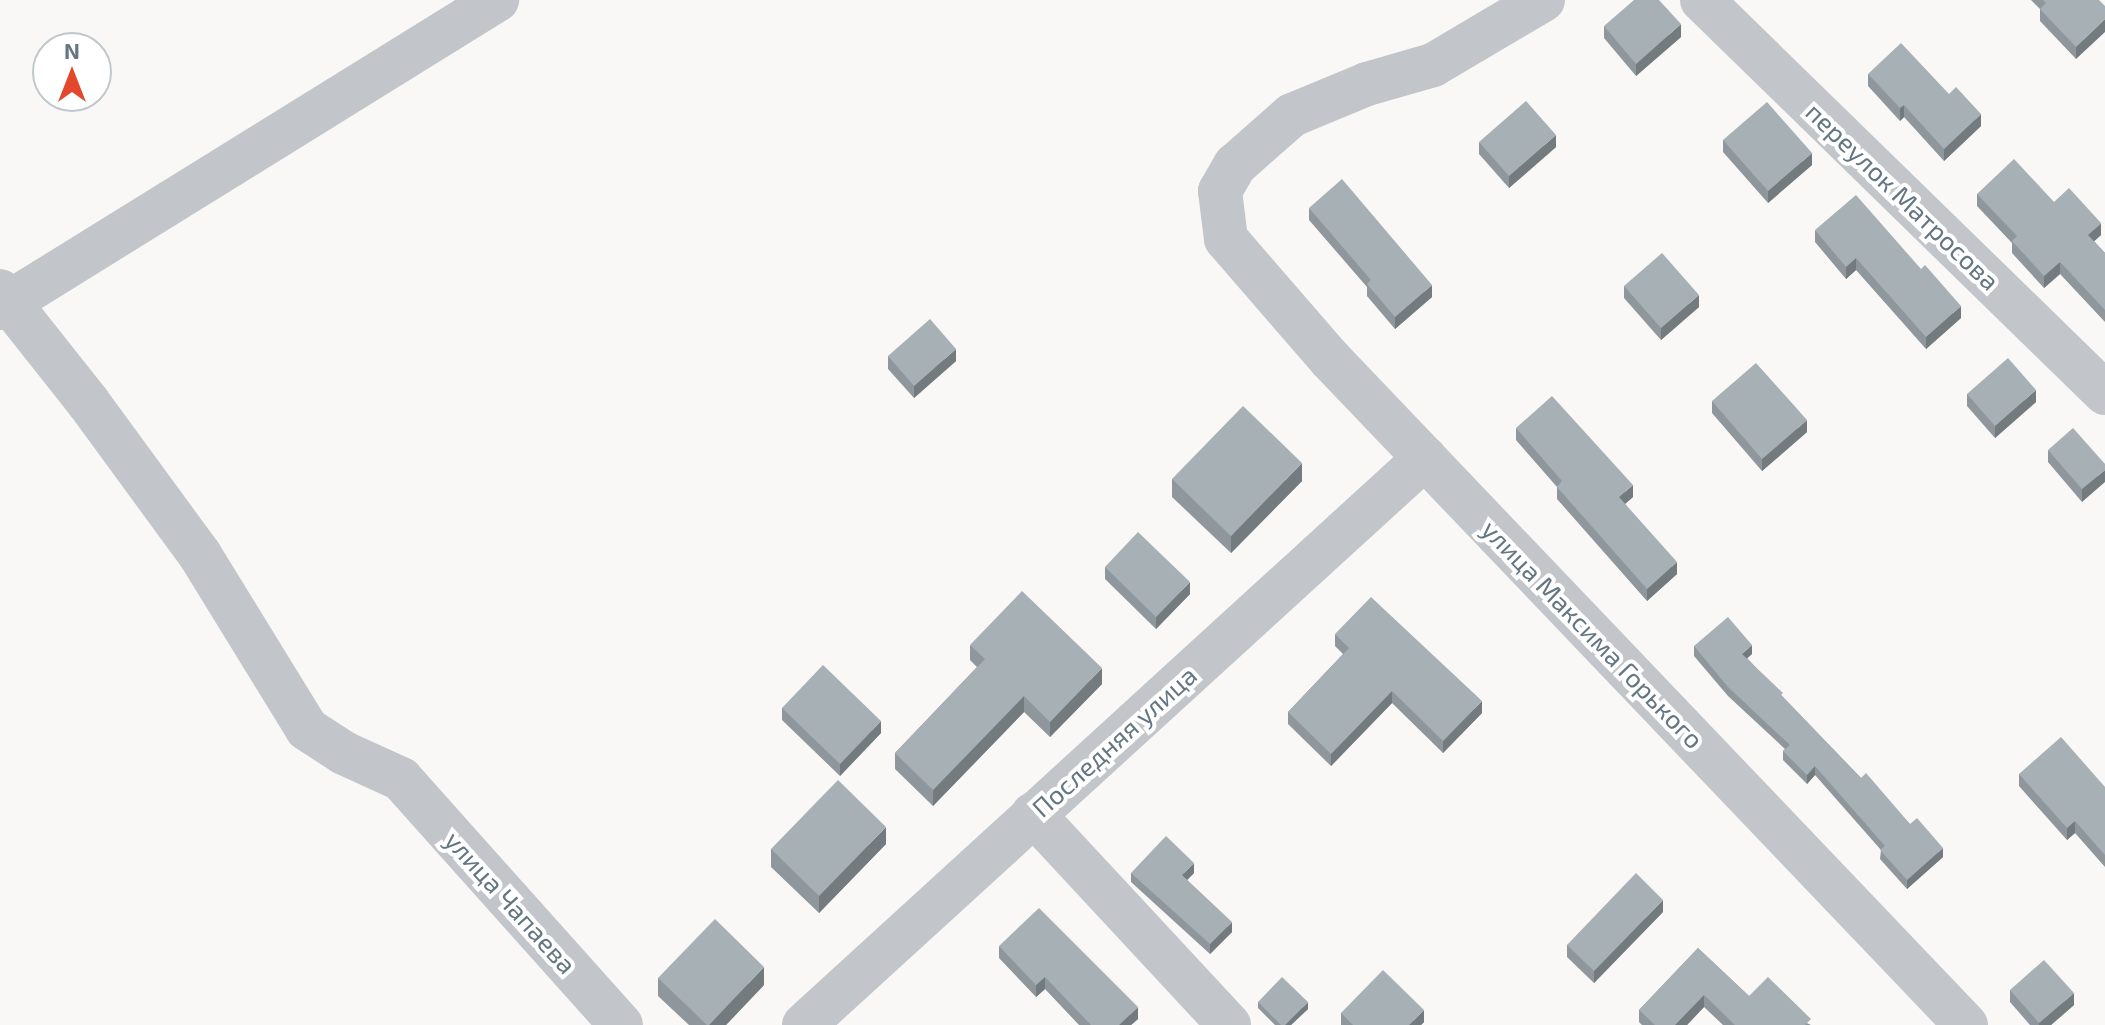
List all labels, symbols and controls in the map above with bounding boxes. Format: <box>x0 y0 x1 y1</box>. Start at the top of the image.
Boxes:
north arrow <box>32 32 112 112</box>
text: N <box>64 37 80 63</box>
street label: переулок Матросова <box>1800 96 2006 296</box>
street label: улица Максима Горького <box>1476 513 1710 755</box>
street label: Последняя улица <box>1025 659 1203 823</box>
street label: улица Чапаева <box>439 824 583 980</box>

